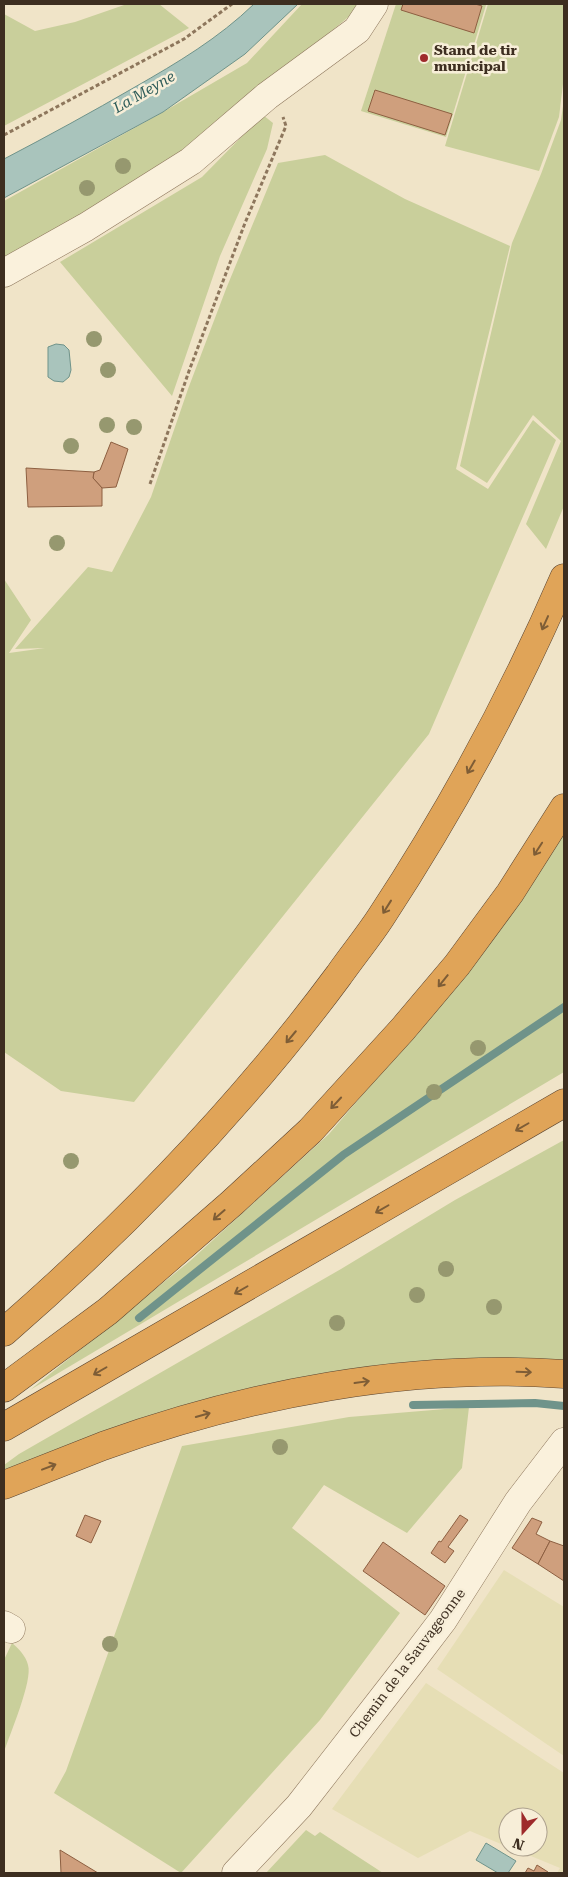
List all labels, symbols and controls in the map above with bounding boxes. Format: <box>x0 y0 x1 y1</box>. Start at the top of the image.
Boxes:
place label: Stand de tir municipal <box>434 42 517 74</box>
marker: Stand de tir municipal <box>418 52 430 64</box>
water label: La Meyne <box>109 67 178 117</box>
one-way arrow <box>539 615 549 630</box>
one-way arrow <box>466 760 476 775</box>
one-way arrow <box>533 842 544 856</box>
one-way arrow <box>382 899 392 913</box>
one-way arrow <box>438 974 449 987</box>
one-way arrow <box>285 1031 297 1044</box>
one-way arrow <box>330 1097 342 1109</box>
one-way arrow <box>515 1123 530 1132</box>
one-way arrow <box>375 1204 389 1214</box>
one-way arrow <box>212 1209 225 1221</box>
one-way arrow <box>233 1285 248 1295</box>
one-way arrow <box>93 1366 107 1376</box>
one-way arrow <box>516 1368 532 1377</box>
one-way arrow <box>354 1377 370 1387</box>
one-way arrow <box>195 1410 211 1420</box>
one-way arrow <box>41 1462 56 1471</box>
street label: Chemin de la Sauvageonne <box>346 1585 468 1741</box>
north arrow <box>498 1807 548 1857</box>
text: N <box>510 1835 526 1854</box>

